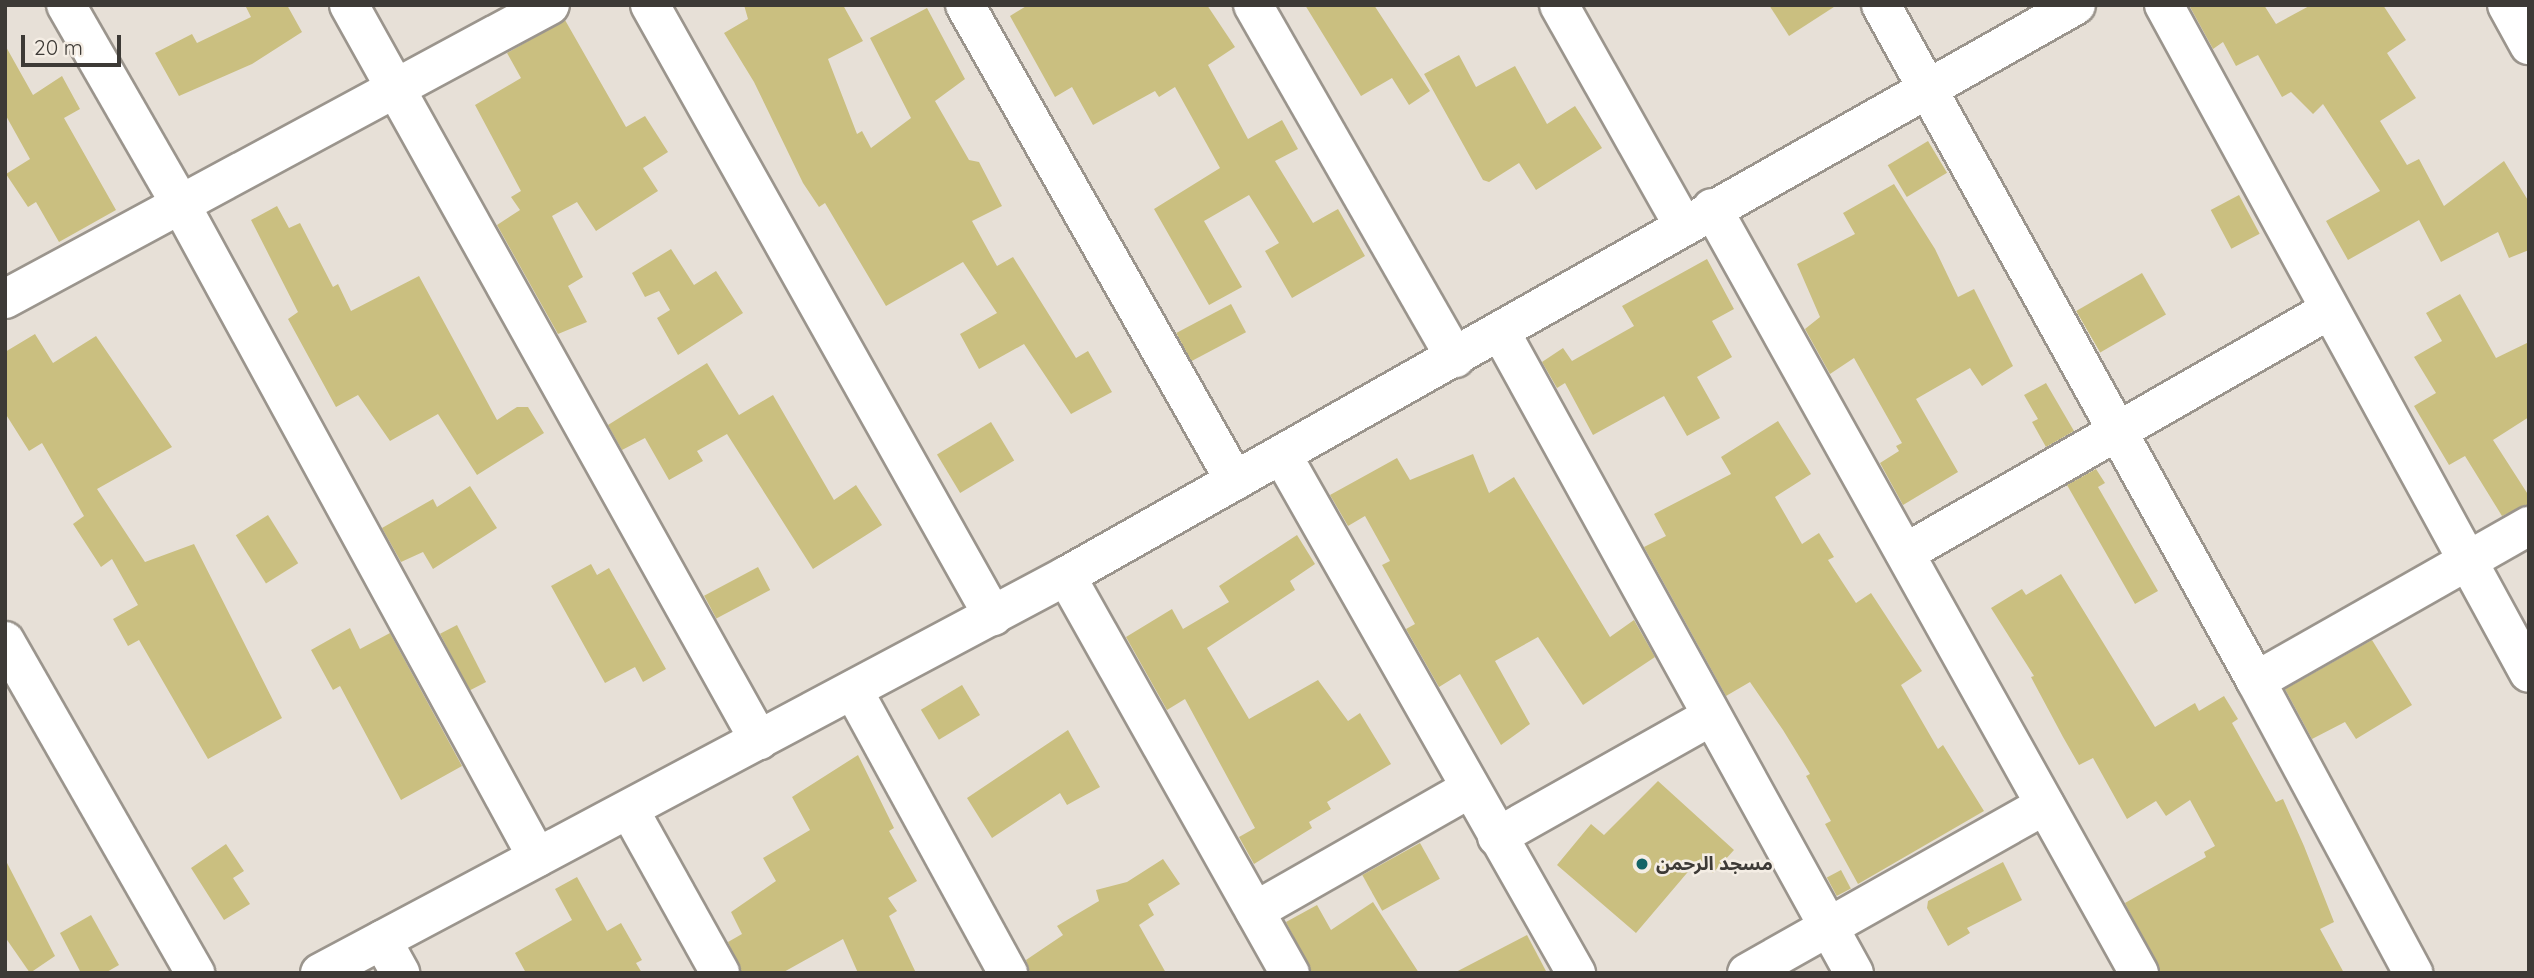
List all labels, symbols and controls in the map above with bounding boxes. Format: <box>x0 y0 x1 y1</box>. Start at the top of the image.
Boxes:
scale bar <box>24 21 124 65</box>
text: 20 m <box>34 34 83 60</box>
place label: مسجد الرحمن <box>1656 853 1773 875</box>
marker: مسجد الرحمن <box>1634 856 1650 872</box>

